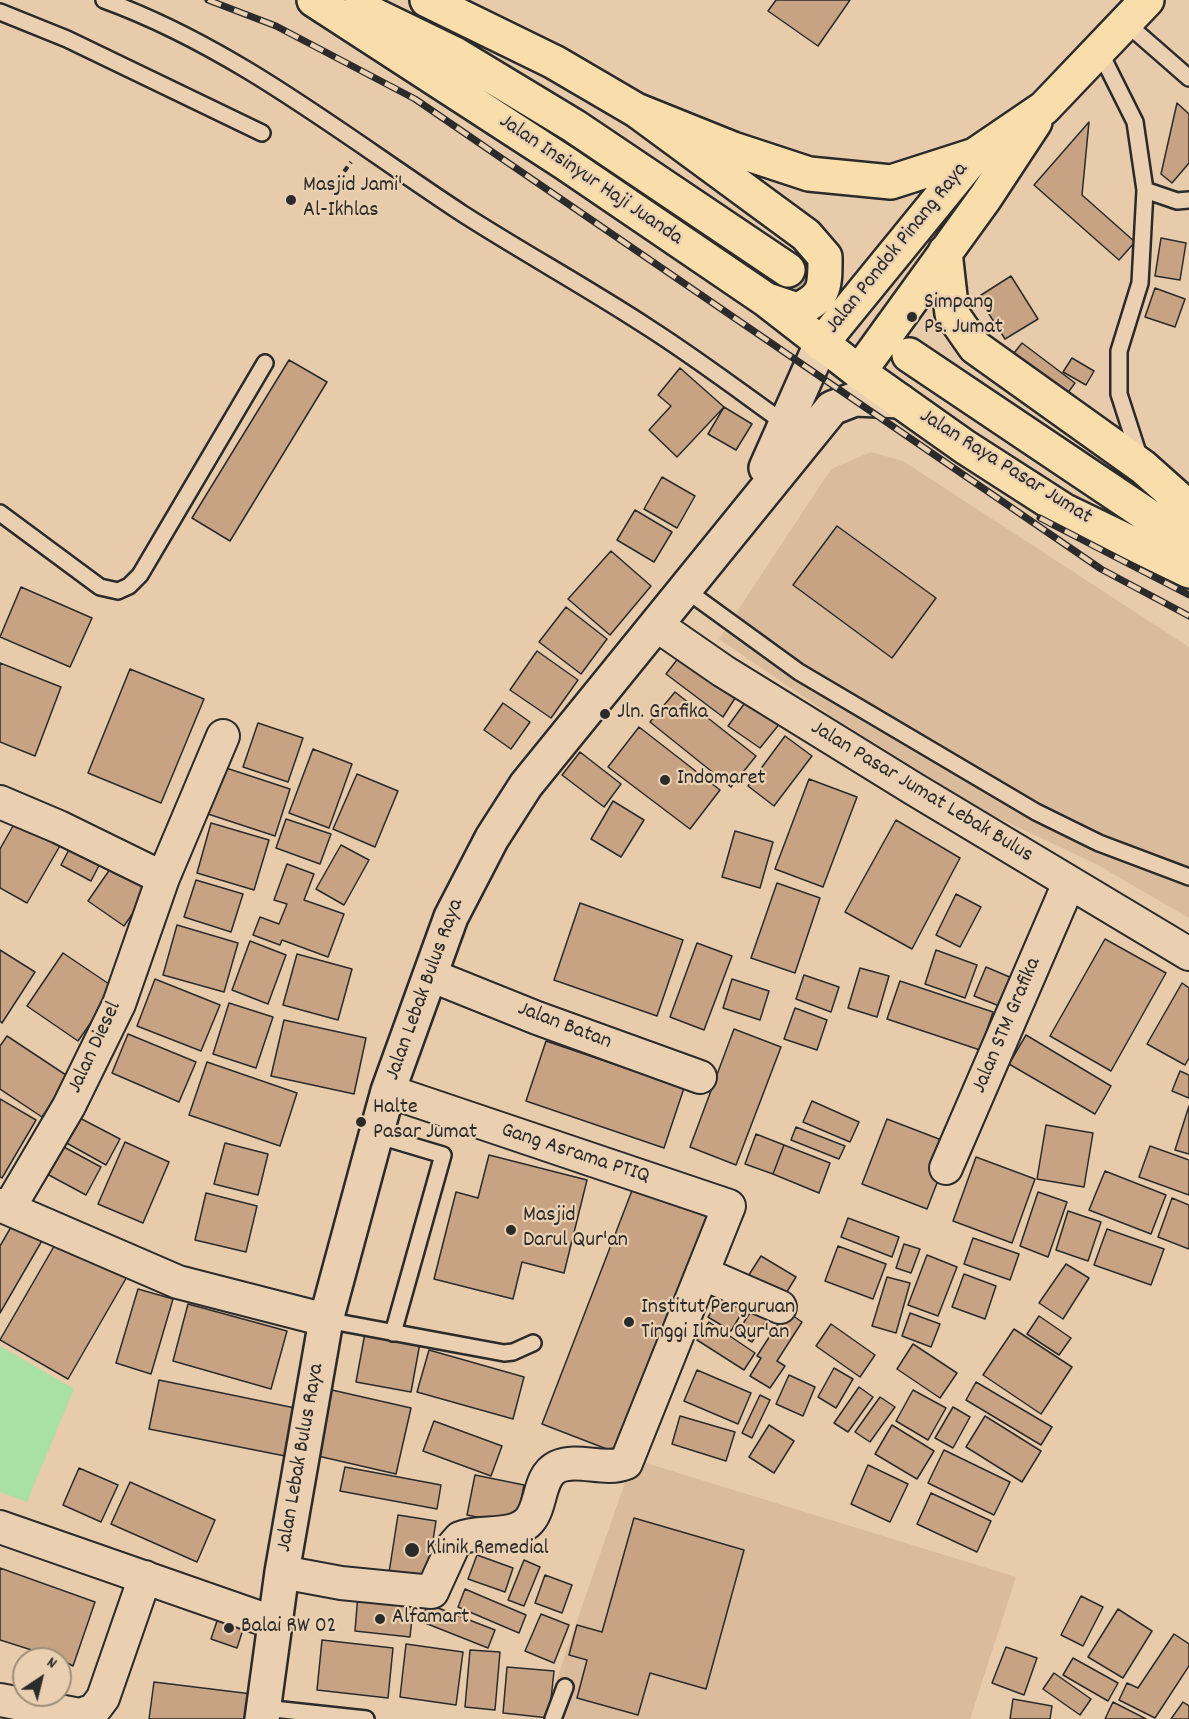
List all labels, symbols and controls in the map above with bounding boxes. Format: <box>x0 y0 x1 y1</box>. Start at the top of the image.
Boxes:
street label: Jalan Insinyur Haji Juanda <box>493 110 687 252</box>
street label: Jalan Pondok Pinang Raya <box>821 158 975 340</box>
place label: Masjid Jami' Al-Ikhlas <box>303 174 402 226</box>
marker: Masjid Jami' Al-Ikhlas <box>284 193 298 207</box>
place label: Simpang Ps. Jumat <box>924 291 1003 342</box>
marker: Simpang Ps. Jumat <box>905 310 919 324</box>
street label: Jalan Raya Pasar Jumat <box>914 404 1096 532</box>
place label: Jln. Grafika <box>617 701 708 727</box>
marker: Jln. Grafika <box>598 707 612 721</box>
street label: Jalan Pasar Jumat Lebak Bulus <box>805 716 1037 870</box>
place label: Indomaret <box>677 767 765 793</box>
marker: Indomaret <box>658 773 672 787</box>
street label: Jalan Lebak Bulus Raya <box>381 896 471 1084</box>
street label: Jalan STM Grafika <box>968 954 1048 1098</box>
street label: Jalan Batan <box>513 997 615 1057</box>
street label: Jalan Diesel <box>63 998 129 1098</box>
place label: Halte Pasar Jumat <box>373 1096 477 1148</box>
marker: Halte Pasar Jumat <box>354 1115 368 1129</box>
street label: Gang Asrama PTIQ <box>497 1119 653 1191</box>
place label: Masjid Darul Qur'an <box>523 1204 628 1256</box>
marker: Masjid Darul Qur'an <box>504 1223 518 1237</box>
place label: Institut Perguruan Tinggi Ilmu Qur'an <box>641 1296 795 1348</box>
marker: Institut Perguruan Tinggi Ilmu Qur'an <box>622 1315 636 1329</box>
street label: Jalan Lebak Bulus Raya <box>272 1362 332 1554</box>
place label: Klinik Remedial <box>426 1537 549 1563</box>
marker: Klinik Remedial <box>403 1541 421 1559</box>
place label: Alfamart <box>392 1606 469 1632</box>
marker: Alfamart <box>373 1612 387 1626</box>
place label: Balai RW 02 <box>241 1615 336 1641</box>
marker: Balai RW 02 <box>222 1621 236 1635</box>
north arrow <box>12 1647 72 1707</box>
text: N <box>42 1652 61 1675</box>

